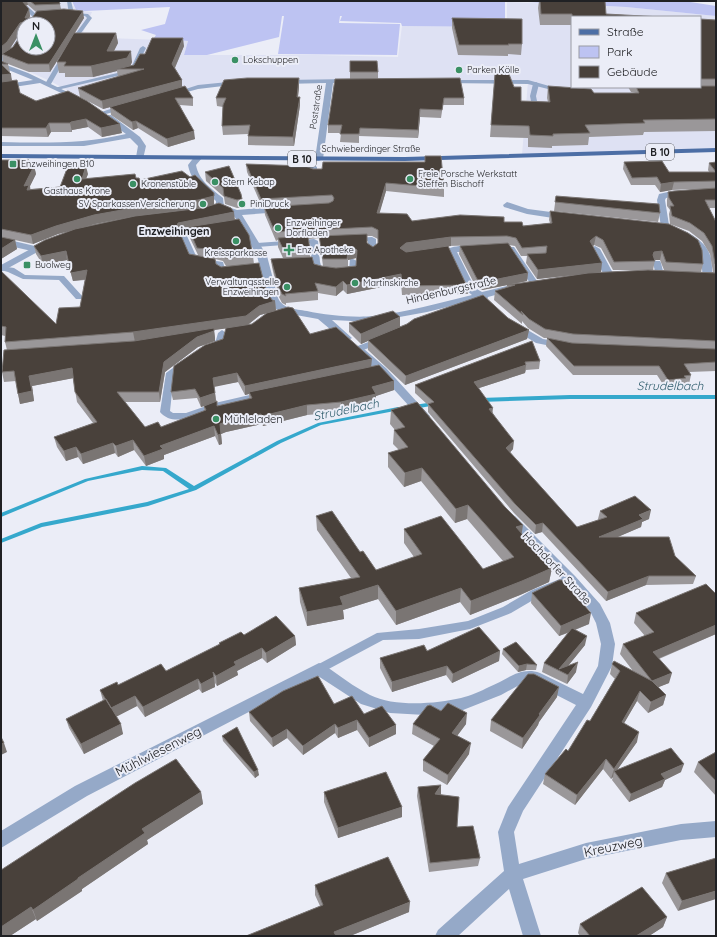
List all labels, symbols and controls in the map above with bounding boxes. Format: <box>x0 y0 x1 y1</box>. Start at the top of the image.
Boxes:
north arrow <box>16 16 56 56</box>
legend <box>571 16 701 88</box>
text: N <box>32 19 40 33</box>
text: Straße <box>607 24 644 39</box>
text: Park <box>607 44 632 59</box>
place label: Lokschuppen <box>243 54 298 65</box>
marker: Lokschuppen <box>230 55 240 65</box>
place label: Parken Kölle <box>467 64 519 75</box>
text: Gebäude <box>607 64 658 79</box>
marker: Parken Kölle <box>454 65 464 75</box>
street label: Poststraße <box>307 84 324 130</box>
street label: Schwieberdinger Straße <box>322 143 420 154</box>
road number: B 10 <box>646 144 674 160</box>
road number: B 10 <box>288 151 316 167</box>
place label: Enzweihingen B10 <box>21 158 94 169</box>
marker: Enzweihingen B10 <box>8 159 18 169</box>
place label: Freie Porsche Werkstatt Steffen Bischoff <box>418 168 517 189</box>
marker: Gasthaus Krone <box>72 174 82 184</box>
marker: Freie Porsche Werkstatt Steffen Bischoff <box>405 174 415 184</box>
place label: Stern Kebap <box>223 176 275 187</box>
marker: Stern Kebap <box>210 177 220 187</box>
place label: Kronenstüble <box>141 178 196 189</box>
marker: Kronenstüble <box>128 179 138 189</box>
place label: Gasthaus Krone <box>44 185 110 196</box>
place label: SV SparkassenVersicherung <box>79 198 195 209</box>
place label: PiniDruck <box>250 198 289 209</box>
marker: SV SparkassenVersicherung <box>198 199 208 209</box>
marker: PiniDruck <box>237 199 247 209</box>
place label: Enzweihinger Dorfladen <box>286 217 341 238</box>
marker: Enzweihinger Dorfladen <box>273 223 283 233</box>
district label: Enzweihingen <box>138 224 210 238</box>
marker: Kreissparkasse <box>231 236 241 246</box>
place label: Enz Apotheke <box>297 244 354 255</box>
marker: Enz Apotheke <box>284 245 294 255</box>
place label: Kreissparkasse <box>205 247 267 258</box>
place label: Buolweg <box>35 259 71 270</box>
marker: Buolweg <box>22 260 32 270</box>
street label: Hindenburgstraße <box>405 273 497 307</box>
place label: Verwaltungsstelle Enzweihingen <box>205 276 279 297</box>
place label: Martinskirche <box>363 277 419 288</box>
marker: Martinskirche <box>350 278 360 288</box>
marker: Verwaltungsstelle Enzweihingen <box>282 282 292 292</box>
water label: Strudelbach <box>637 378 704 393</box>
water label: Strudelbach <box>312 395 380 424</box>
place label: Mühleladen <box>224 412 283 426</box>
marker: Mühleladen <box>211 414 221 424</box>
street label: Hochdorfer Straße <box>520 529 594 607</box>
street label: Mühlwiesenweg <box>112 722 204 780</box>
street label: Kreuzweg <box>582 832 644 860</box>

